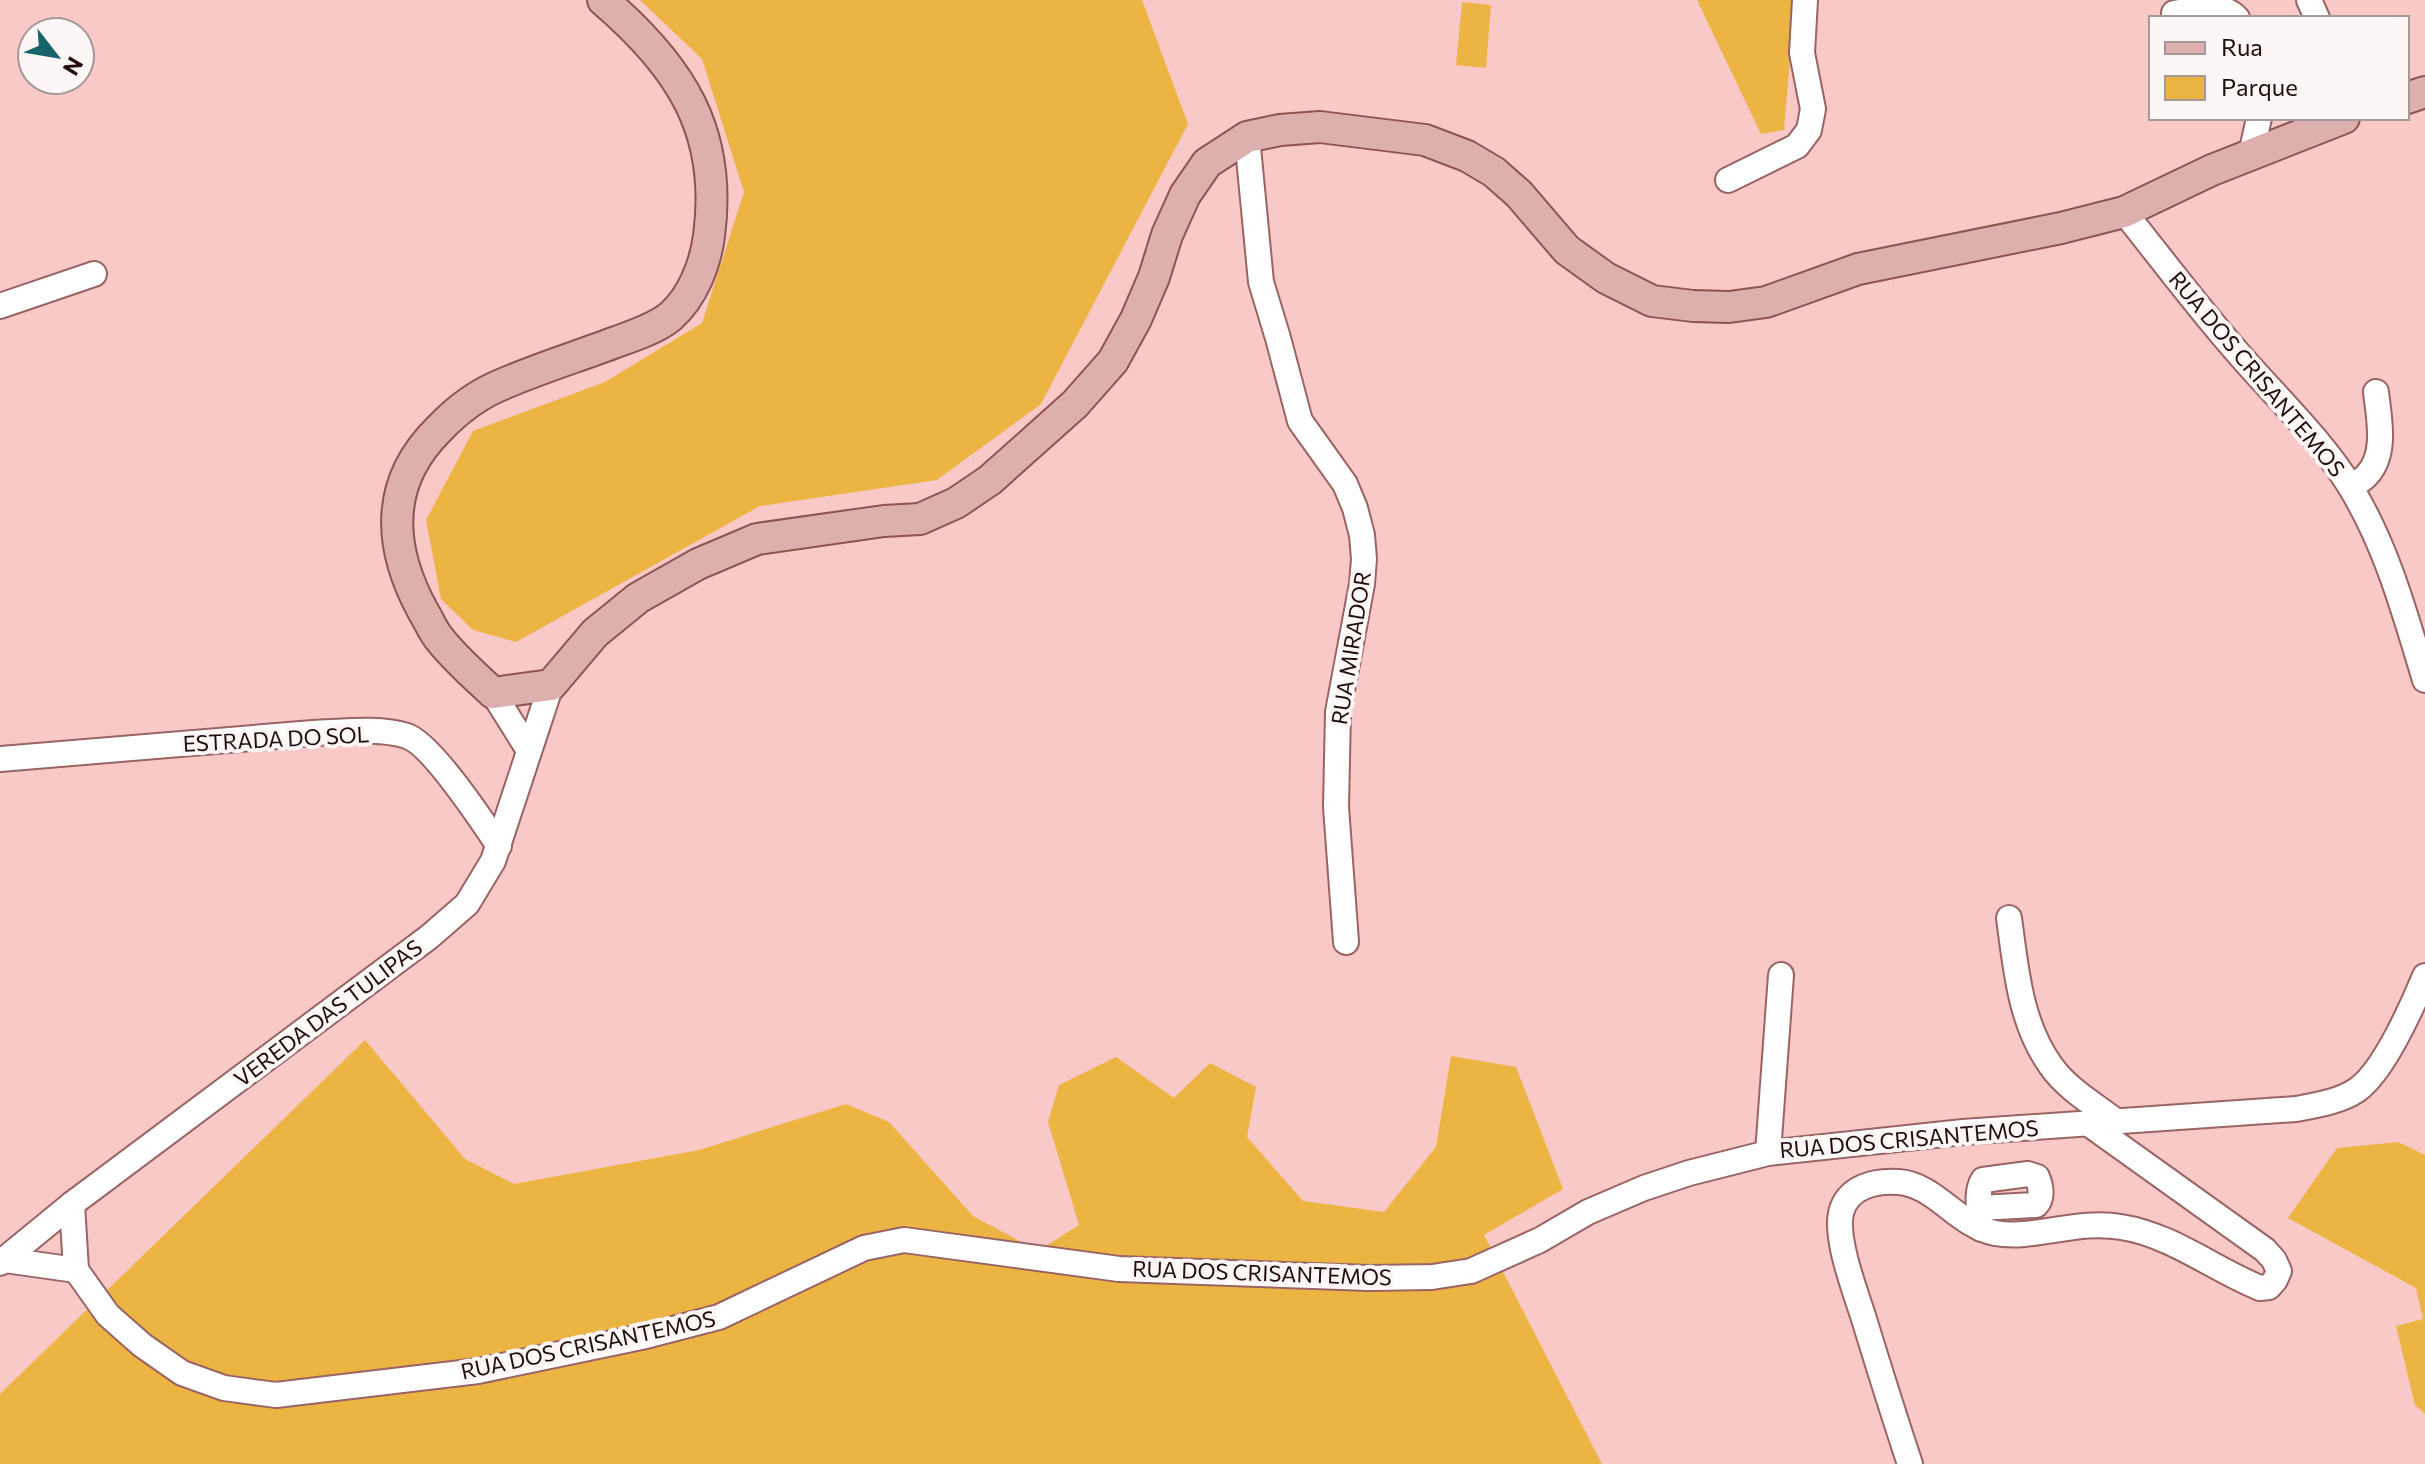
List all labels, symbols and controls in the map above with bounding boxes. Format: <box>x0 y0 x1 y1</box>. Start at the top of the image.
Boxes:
north arrow <box>16 16 96 96</box>
legend <box>2149 16 2409 120</box>
text: Rua <box>2221 32 2263 61</box>
text: N <box>58 53 89 81</box>
text: Parque <box>2221 72 2298 101</box>
street label: RUA DOS CRISANTEMOS <box>2164 266 2351 482</box>
street label: RUA MIRADOR <box>1325 569 1376 727</box>
street label: ESTRADA DO SOL <box>182 720 370 757</box>
street label: VEREDA DAS TULIPAS <box>228 933 427 1092</box>
street label: RUA DOS CRISANTEMOS <box>1778 1114 2040 1163</box>
street label: RUA DOS CRISANTEMOS <box>1132 1254 1392 1291</box>
street label: RUA DOS CRISANTEMOS <box>458 1304 718 1385</box>

